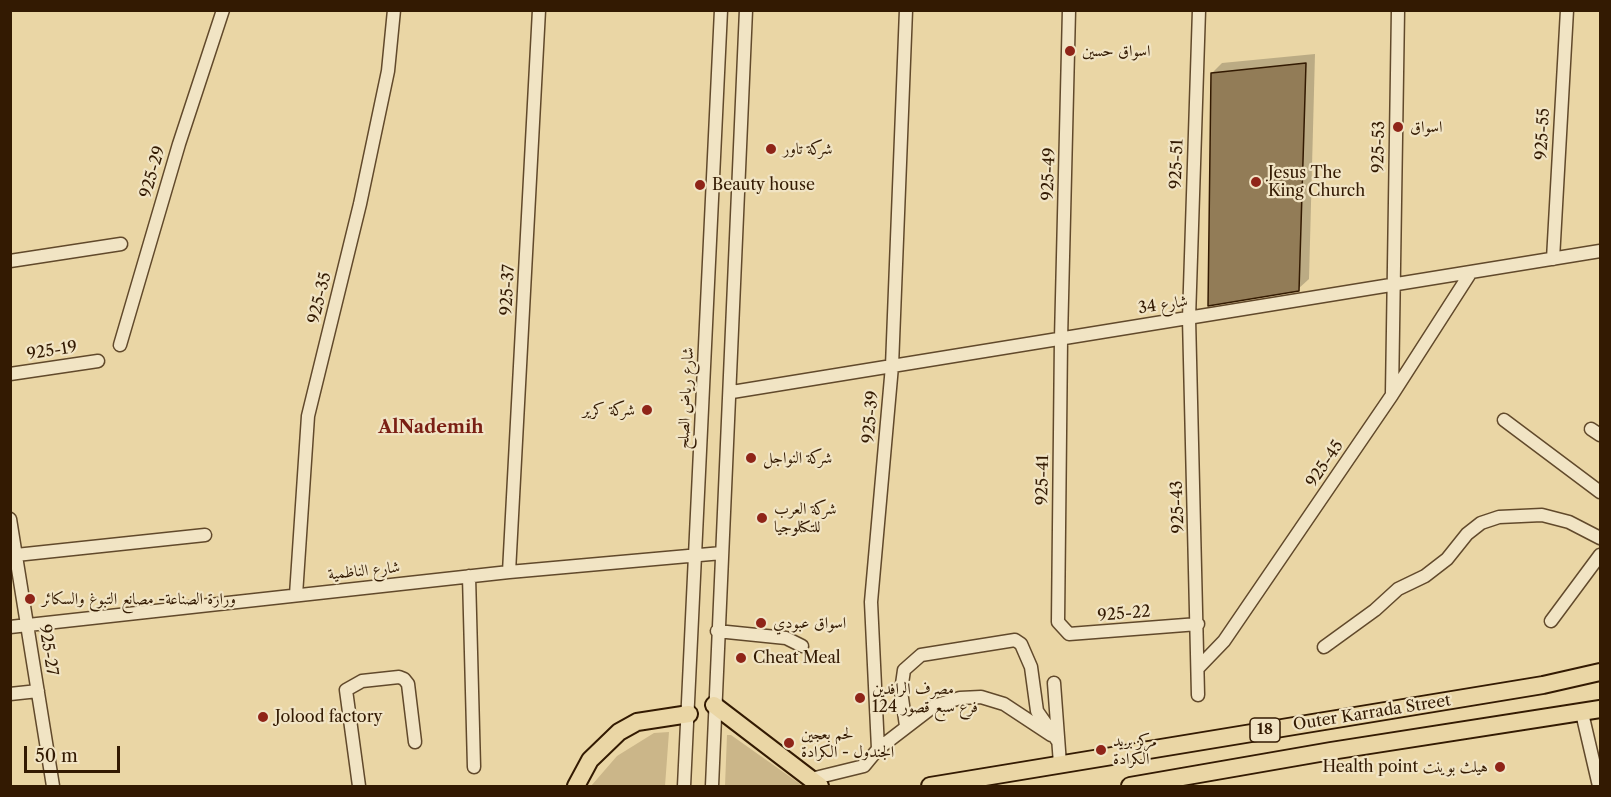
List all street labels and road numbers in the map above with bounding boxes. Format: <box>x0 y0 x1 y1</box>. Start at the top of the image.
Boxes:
street label: 925-55 <box>1532 108 1554 160</box>
street label: 925-53 <box>1369 121 1389 173</box>
street label: 925-51 <box>1167 139 1187 189</box>
street label: 925-29 <box>136 144 170 200</box>
street label: 925-49 <box>1038 147 1060 201</box>
street label: 925-37 <box>497 264 519 316</box>
street label: 925-35 <box>304 270 336 326</box>
street label: شارع 34 <box>1137 292 1189 318</box>
street label: 925-19 <box>26 338 78 364</box>
street label: شارع رياض الصلح <box>674 347 698 449</box>
street label: 925-39 <box>859 390 883 444</box>
street label: 925-45 <box>1302 437 1348 491</box>
street label: 925-41 <box>1033 455 1053 505</box>
street label: 925-43 <box>1167 480 1189 534</box>
street label: شارع الناظمية <box>327 558 401 584</box>
street label: 925-22 <box>1097 602 1151 626</box>
street label: 925-27 <box>34 623 62 677</box>
street label: Outer Karrada Street <box>1292 691 1452 735</box>
road number: 18 <box>1250 718 1280 742</box>

